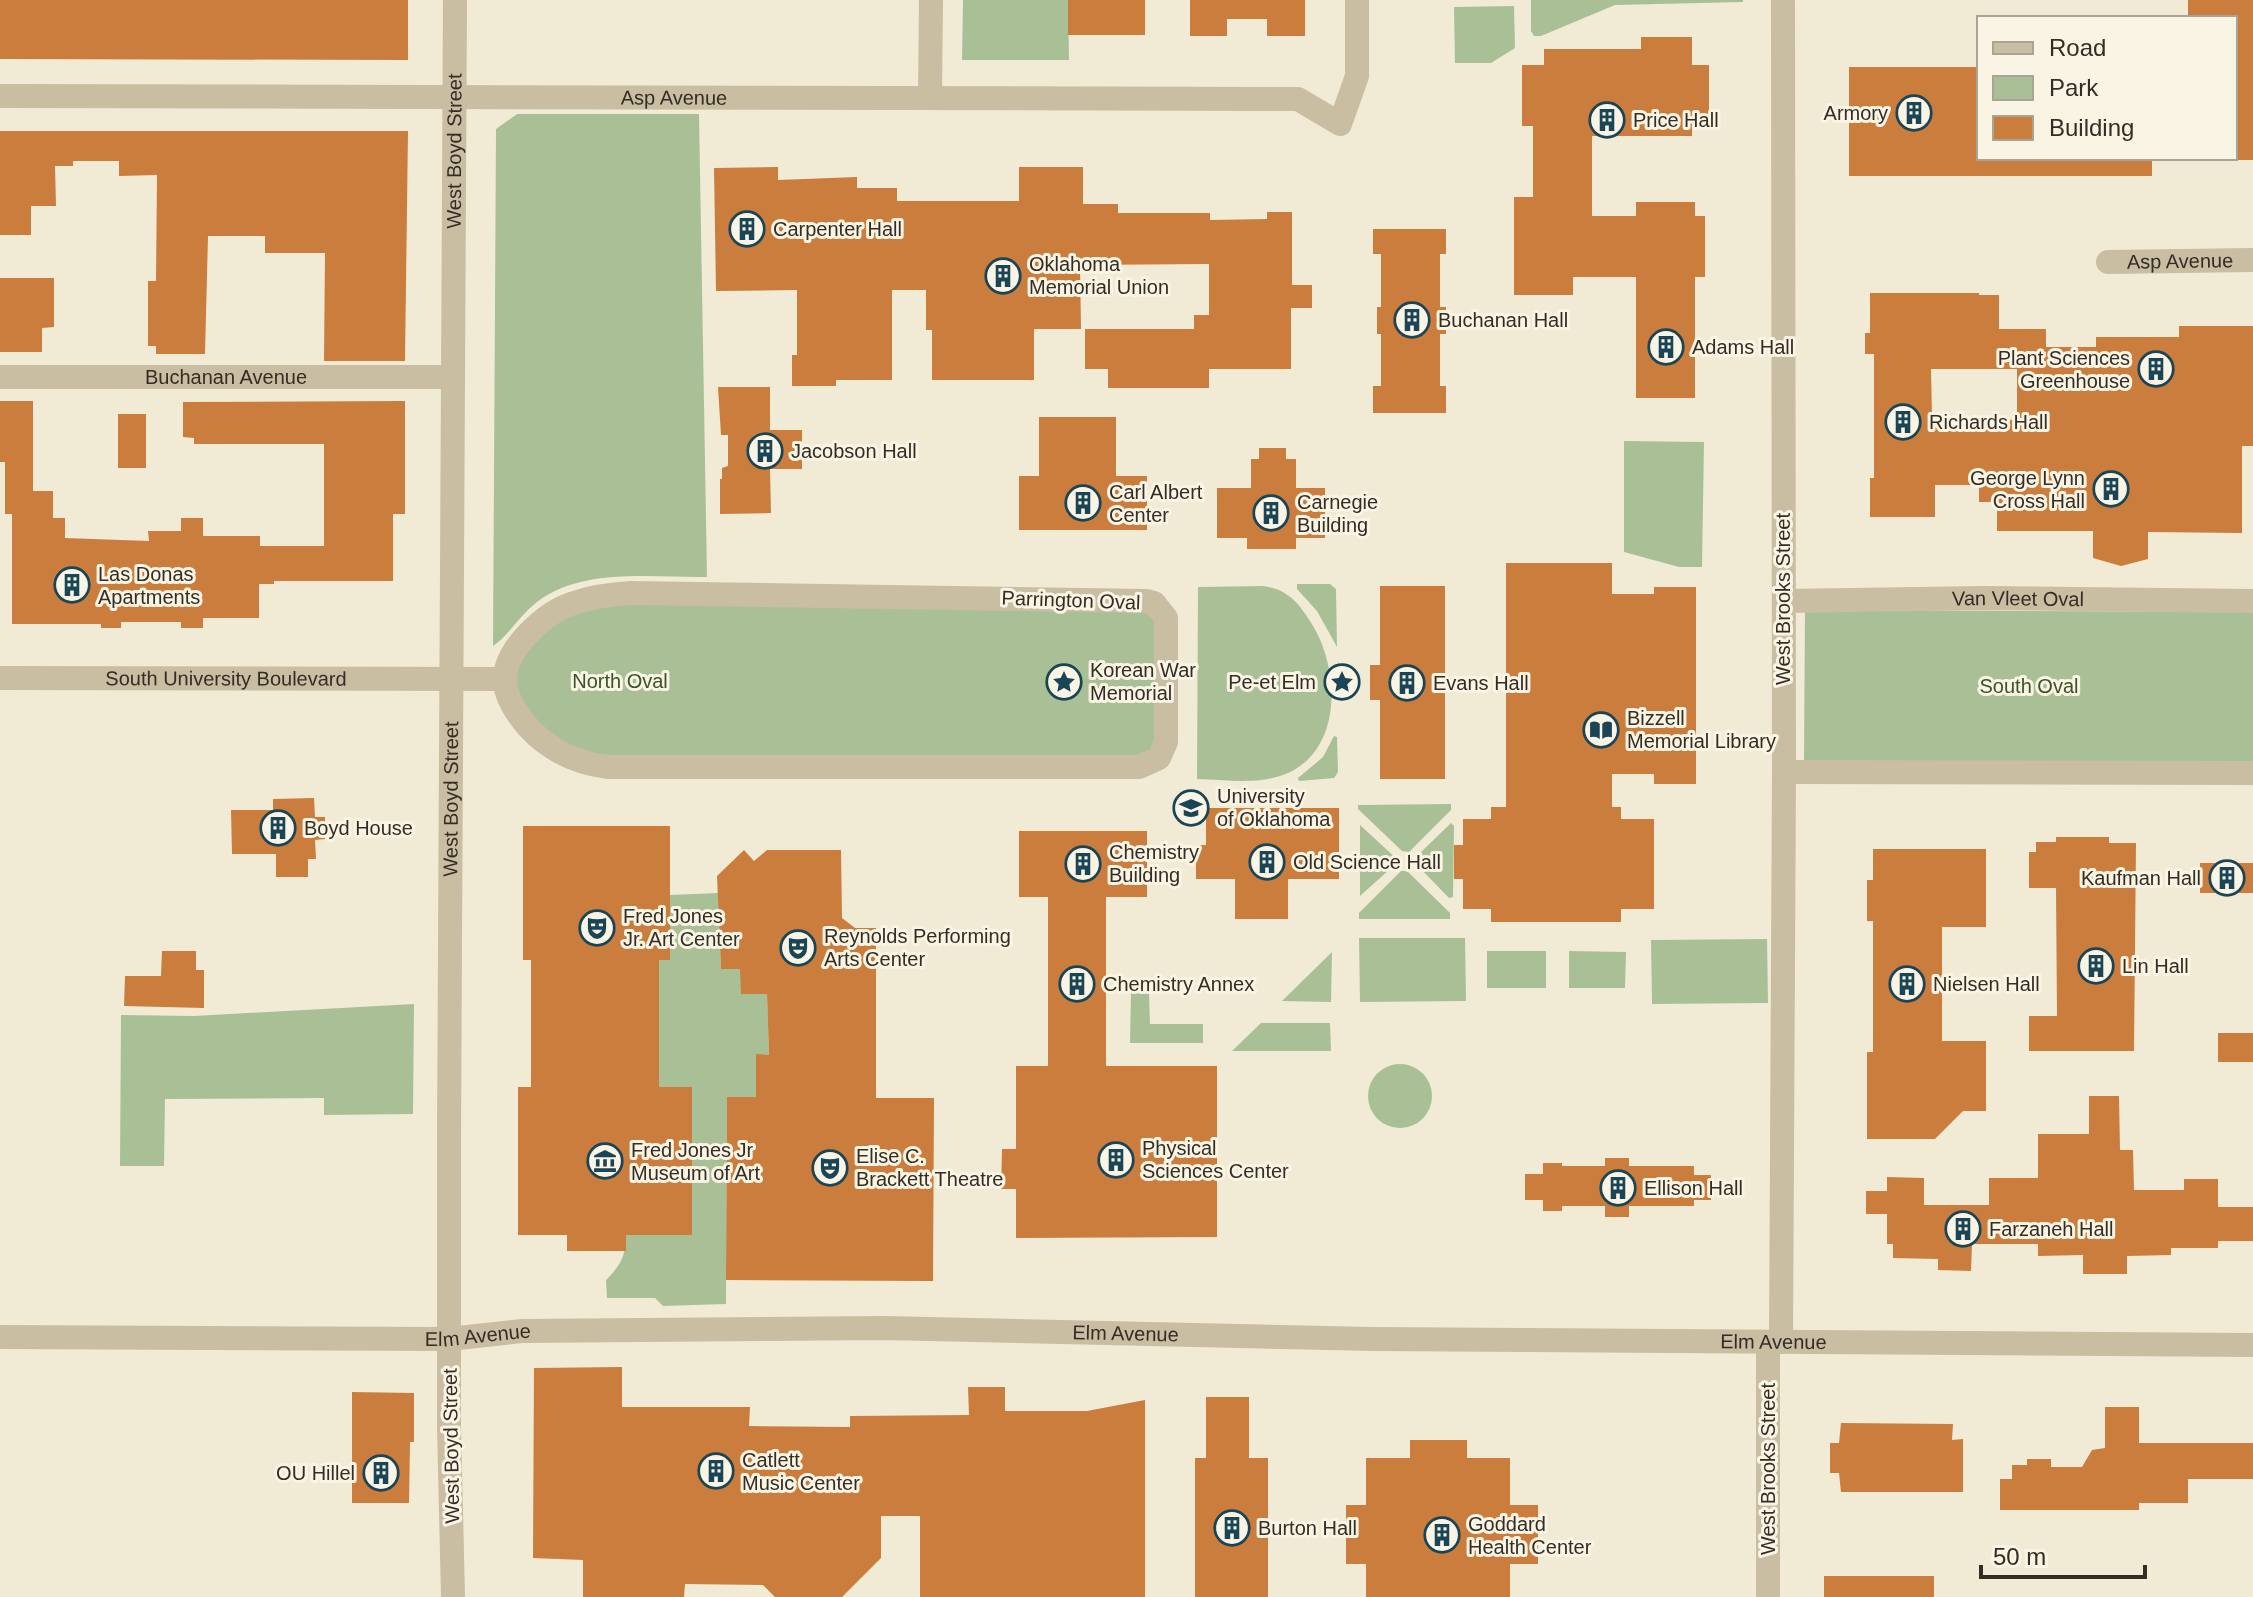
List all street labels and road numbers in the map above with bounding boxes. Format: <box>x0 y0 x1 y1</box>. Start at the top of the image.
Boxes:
street label: West Boyd Street <box>443 73 466 229</box>
street label: Asp Avenue <box>621 86 727 109</box>
street label: Asp Avenue <box>2127 249 2233 273</box>
street label: Buchanan Avenue <box>145 366 307 388</box>
street label: West Brooks Street <box>1772 513 1794 685</box>
street label: Parrington Oval <box>1001 587 1141 613</box>
street label: Van Vleet Oval <box>1952 587 2084 610</box>
street label: South University Boulevard <box>105 667 347 690</box>
street label: West Boyd Street <box>439 721 462 877</box>
street label: Elm Avenue <box>425 1320 531 1351</box>
street label: Elm Avenue <box>1072 1321 1179 1346</box>
street label: Elm Avenue <box>1720 1330 1827 1353</box>
street label: West Boyd Street <box>439 1368 463 1524</box>
street label: West Brooks Street <box>1757 1383 1779 1555</box>

